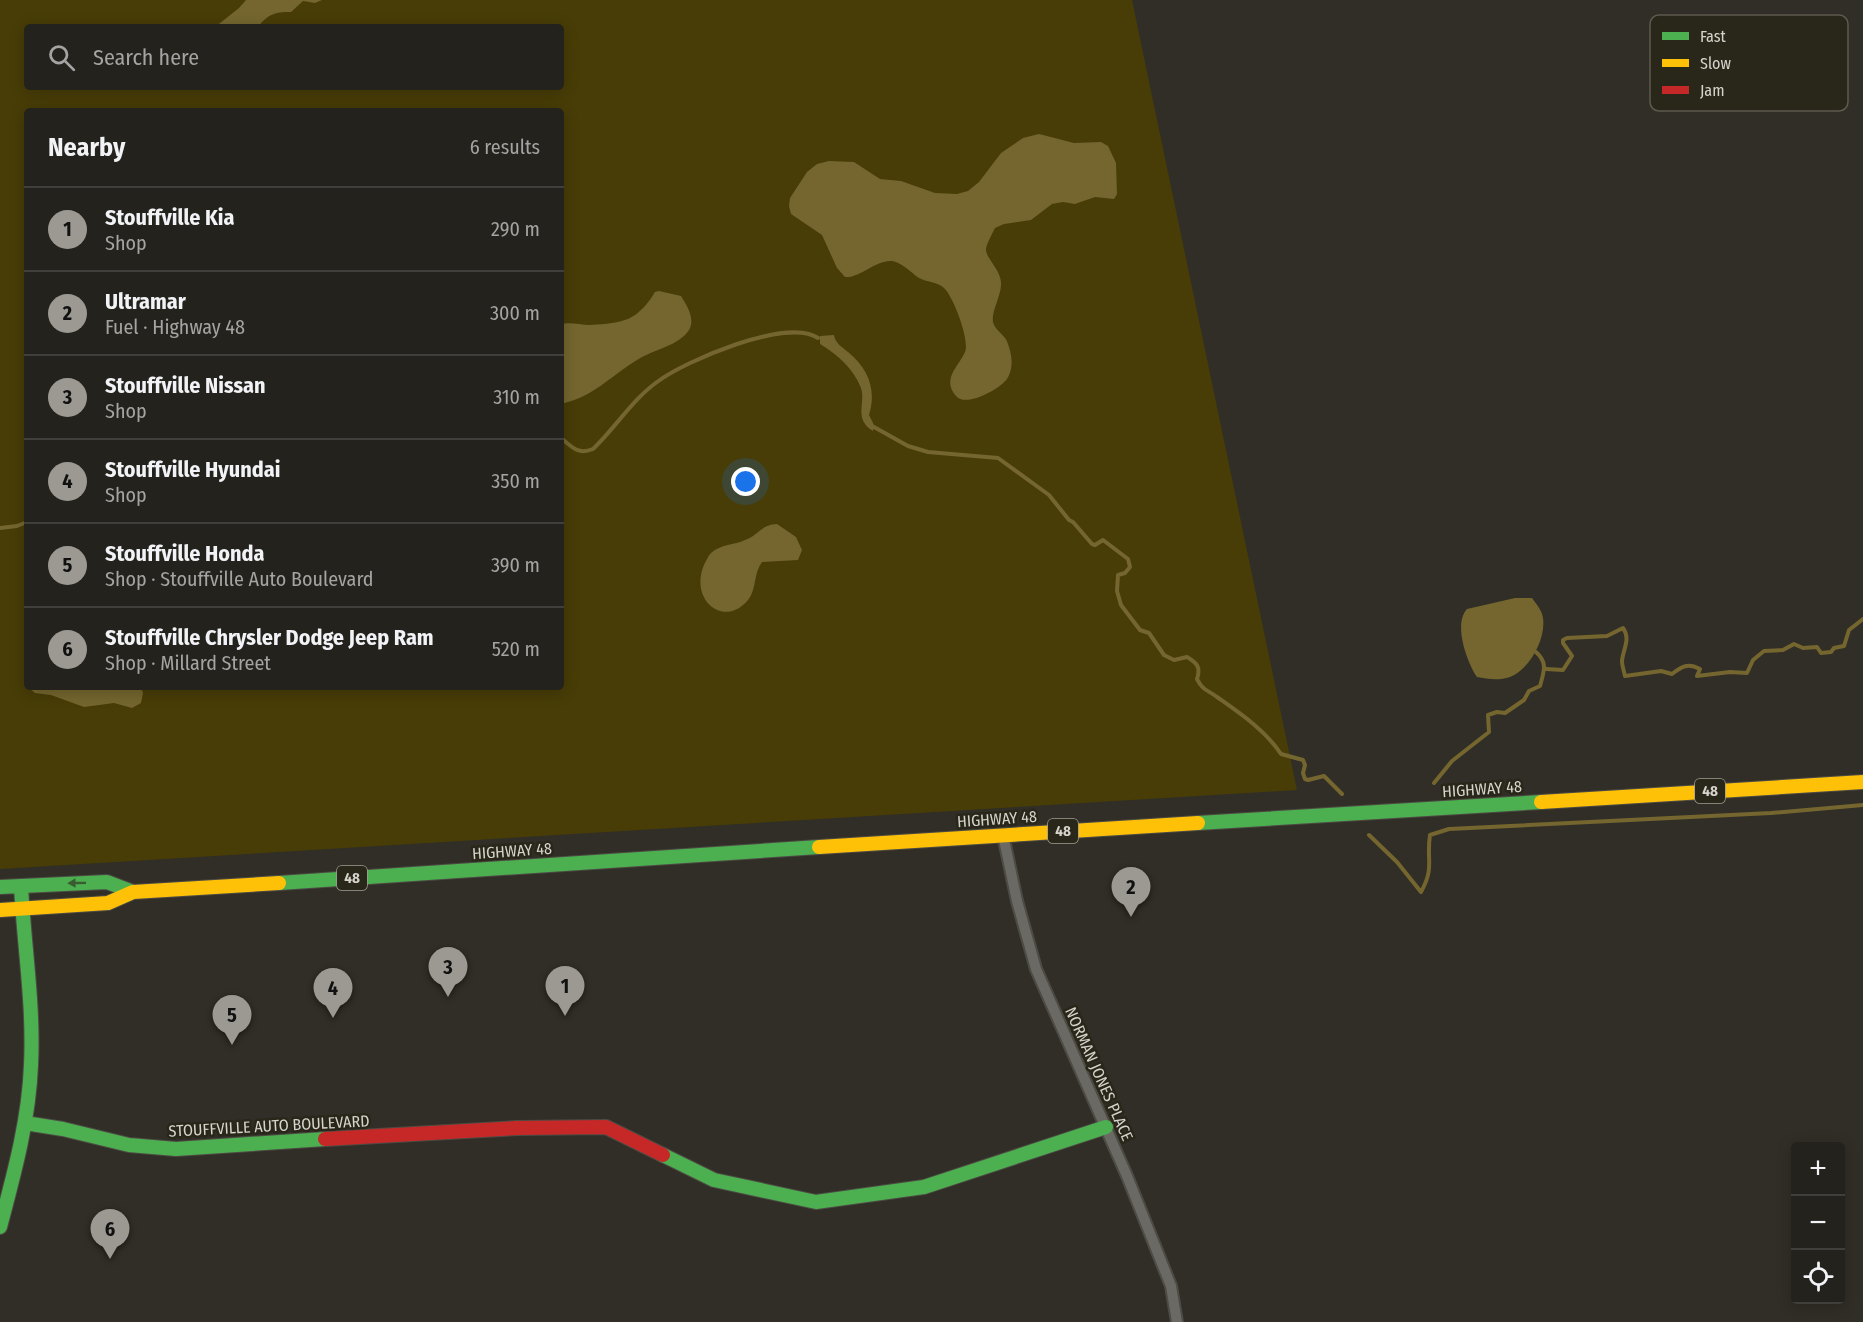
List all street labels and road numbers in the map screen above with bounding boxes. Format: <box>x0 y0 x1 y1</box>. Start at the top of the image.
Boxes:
street label: HIGHWAY 48 <box>1442 777 1522 801</box>
road number: 48 <box>1695 779 1725 803</box>
street label: HIGHWAY 48 <box>957 807 1037 831</box>
road number: 48 <box>1048 819 1078 843</box>
street label: HIGHWAY 48 <box>472 839 552 863</box>
road number: 48 <box>337 866 367 890</box>
street label: NORMAN JONES PLACE <box>1061 1004 1137 1144</box>
street label: STOUFFVILLE AUTO BOULEVARD <box>168 1111 370 1141</box>

